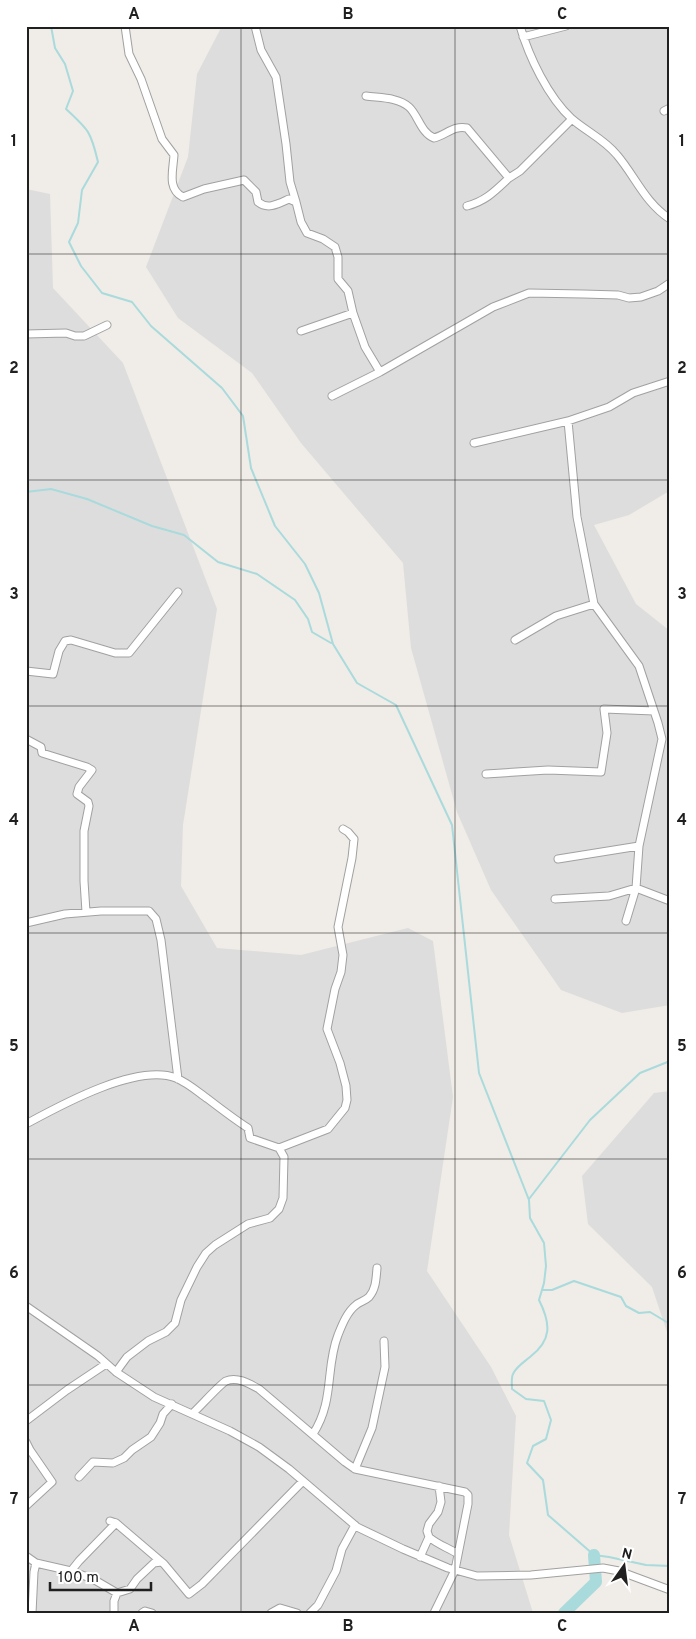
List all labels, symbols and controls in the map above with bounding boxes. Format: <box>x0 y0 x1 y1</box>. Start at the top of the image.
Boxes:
text: A <box>128 5 140 25</box>
text: B <box>342 5 354 25</box>
text: C <box>557 5 567 25</box>
text: 1 <box>11 132 17 152</box>
text: 1 <box>679 132 685 152</box>
text: 2 <box>9 359 19 379</box>
text: 2 <box>677 359 687 379</box>
text: 3 <box>9 585 19 605</box>
text: 3 <box>677 585 687 605</box>
text: 4 <box>9 811 19 831</box>
text: 4 <box>677 811 687 831</box>
text: 5 <box>9 1037 19 1057</box>
text: 5 <box>677 1037 687 1057</box>
text: 6 <box>9 1264 19 1284</box>
text: 6 <box>677 1264 687 1284</box>
text: 7 <box>10 1490 18 1510</box>
text: 7 <box>678 1490 686 1510</box>
north arrow <box>598 1542 648 1592</box>
text: N <box>620 1545 634 1564</box>
scale bar <box>50 1559 151 1591</box>
text: 100 m <box>58 1569 99 1588</box>
text: A <box>128 1617 140 1637</box>
text: B <box>342 1617 354 1637</box>
text: C <box>557 1617 567 1637</box>

